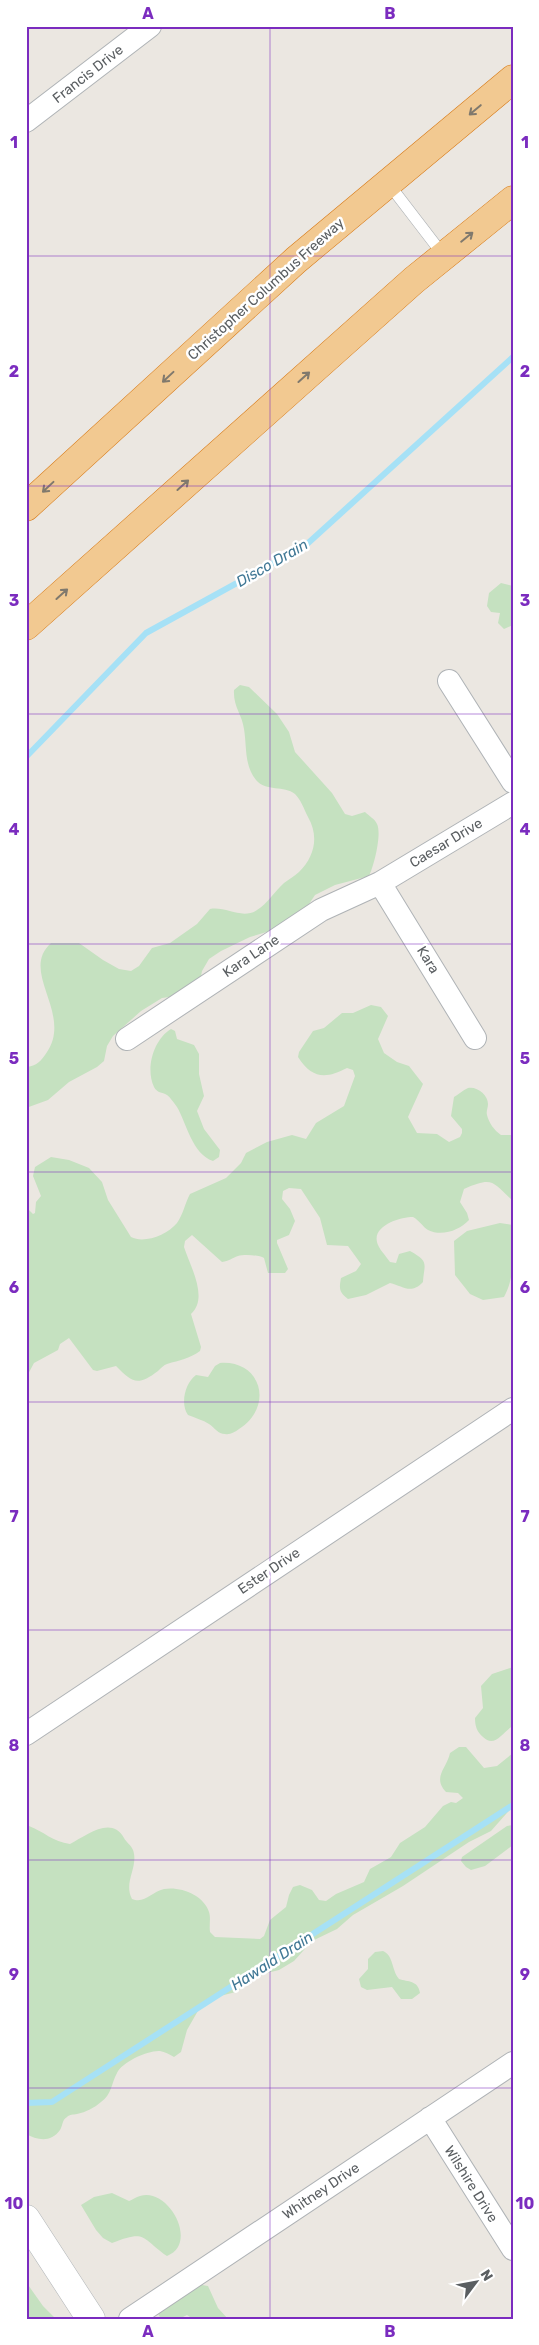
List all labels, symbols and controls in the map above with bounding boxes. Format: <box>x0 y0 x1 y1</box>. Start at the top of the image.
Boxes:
text: A <box>142 4 154 23</box>
text: B <box>384 4 396 23</box>
street label: Francis Drive <box>49 41 127 107</box>
one-way arrow <box>469 105 482 116</box>
text: 1 <box>10 133 18 152</box>
text: 1 <box>521 133 529 152</box>
street label: Christopher Columbus Freeway <box>184 214 348 364</box>
one-way arrow <box>460 231 473 242</box>
text: 2 <box>9 362 19 381</box>
text: 2 <box>520 362 530 381</box>
one-way arrow <box>298 371 311 383</box>
one-way arrow <box>161 372 174 383</box>
one-way arrow <box>177 479 190 491</box>
one-way arrow <box>42 481 55 493</box>
water label: Disco Drain <box>233 535 311 591</box>
one-way arrow <box>56 588 69 600</box>
text: 3 <box>9 591 19 610</box>
text: 3 <box>520 591 530 610</box>
street label: Caesar Drive <box>407 815 486 871</box>
text: 4 <box>9 820 20 839</box>
text: 4 <box>520 820 531 839</box>
street label: Kara Lane <box>220 931 283 981</box>
street label: Kara <box>413 943 443 977</box>
text: 5 <box>9 1049 19 1068</box>
text: 5 <box>520 1049 530 1068</box>
text: 6 <box>9 1278 19 1297</box>
text: 6 <box>520 1278 530 1297</box>
text: 7 <box>9 1507 19 1526</box>
text: 7 <box>520 1507 530 1526</box>
street label: Ester Drive <box>235 1544 303 1598</box>
text: 8 <box>9 1736 20 1755</box>
text: 8 <box>520 1736 531 1755</box>
water label: Hawald Drain <box>228 1928 316 1994</box>
text: 9 <box>9 1965 19 1984</box>
text: 9 <box>520 1965 530 1984</box>
street label: Wilshire Drive <box>441 2143 501 2226</box>
street label: Whitney Drive <box>279 2159 363 2223</box>
text: 10 <box>5 2194 24 2213</box>
text: 10 <box>516 2194 535 2213</box>
north arrow <box>452 2258 502 2308</box>
text: N <box>477 2267 496 2284</box>
text: A <box>142 2322 154 2341</box>
text: B <box>384 2322 396 2341</box>

